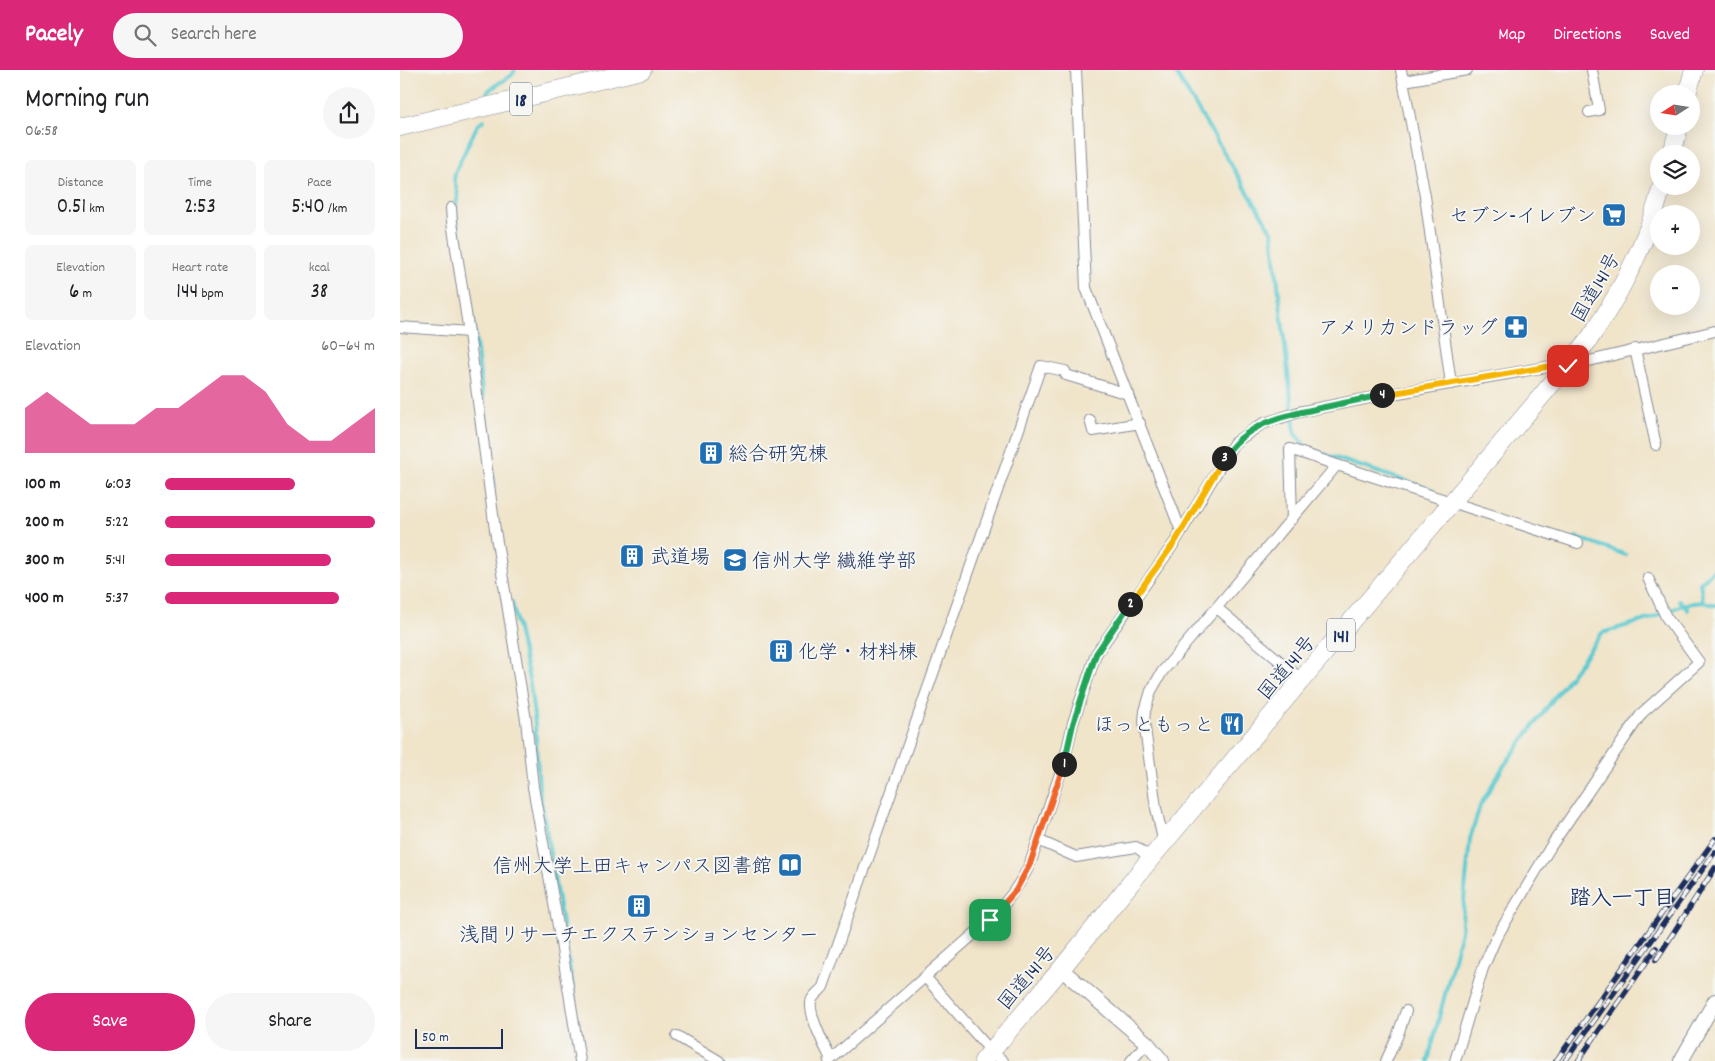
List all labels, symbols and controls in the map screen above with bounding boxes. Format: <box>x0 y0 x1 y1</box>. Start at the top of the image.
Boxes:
search box <box>113 13 463 58</box>
text: Pacely <box>25 18 83 52</box>
icon: search <box>131 21 159 49</box>
text: Search here <box>171 22 257 49</box>
text: Map <box>1498 23 1525 48</box>
text: Directions <box>1553 23 1622 48</box>
text: Saved <box>1650 23 1690 48</box>
text: Morning run <box>25 81 149 121</box>
road number: 18 <box>510 82 532 116</box>
north arrow <box>1650 85 1700 135</box>
map controls <box>1650 85 1700 315</box>
button: share <box>323 87 375 139</box>
text: 06:58 <box>25 120 58 143</box>
button: layers <box>1650 145 1700 195</box>
text: Distance <box>58 173 104 193</box>
text: Time <box>188 173 212 193</box>
text: Pace <box>307 173 332 193</box>
text: 0.51 <box>57 193 86 223</box>
text: 2:53 <box>184 193 216 223</box>
text: 5:40 <box>291 193 325 223</box>
text: km <box>86 199 105 219</box>
text: /km <box>325 199 347 219</box>
supermarket icon: セブン-イレブン <box>1601 202 1627 228</box>
place label: セブン-イレブン <box>1449 204 1596 232</box>
button: + <box>1650 205 1700 255</box>
street label: 国道141号 <box>1566 248 1629 329</box>
text: Elevation <box>56 258 105 278</box>
text: Heart rate <box>172 258 228 278</box>
text: kcal <box>309 258 330 278</box>
button: − <box>1650 265 1700 315</box>
text: 6 <box>69 278 79 308</box>
text: 144 <box>176 278 198 308</box>
text: 38 <box>310 278 328 308</box>
text: m <box>79 284 92 304</box>
text: bpm <box>198 284 224 304</box>
pharmacy icon: アメリカンドラッグ <box>1503 314 1529 340</box>
place label: アメリカンドラッグ <box>1319 316 1498 344</box>
text: Elevation <box>25 335 81 358</box>
text: 60–64 m <box>321 335 375 358</box>
pin <box>1547 345 1589 387</box>
icon: check <box>1554 352 1582 380</box>
pin: 4 <box>1370 382 1394 408</box>
text: 4 <box>1380 385 1385 405</box>
building icon: 総合研究棟 <box>698 440 724 466</box>
place label: 総合研究棟 <box>728 442 828 470</box>
pin: 3 <box>1212 446 1236 470</box>
text: 3 <box>1221 448 1228 468</box>
text: 100 m <box>25 473 61 496</box>
text: 6:03 <box>105 473 131 496</box>
text: 200 m <box>25 511 64 534</box>
text: 5:22 <box>105 511 129 534</box>
building icon: 武道場 <box>619 543 645 569</box>
place label: 武道場 <box>650 545 710 573</box>
school or university icon: 信州大学 繊維学部 <box>722 547 748 573</box>
text: 300 m <box>25 549 64 572</box>
text: 5:41 <box>105 549 125 572</box>
place label: 信州大学 繊維学部 <box>752 549 917 577</box>
text: 400 m <box>25 587 64 610</box>
text: 5:37 <box>105 587 128 610</box>
pin: 2 <box>1118 592 1142 616</box>
text: 2 <box>1127 594 1134 614</box>
road number: 141 <box>1327 618 1355 652</box>
street label: 国道141号 <box>1253 630 1324 707</box>
building icon: 化学・材料棟 <box>768 638 794 664</box>
place label: 化学・材料棟 <box>798 640 918 668</box>
restaurant icon: ほっともっと <box>1219 711 1245 737</box>
place label: ほっともっと <box>1094 713 1214 741</box>
pin: 1 <box>1052 752 1076 776</box>
text: 1 <box>1063 754 1066 774</box>
library icon: 信州大学上田キャンパス図書館 <box>777 852 803 878</box>
place label: 信州大学上田キャンパス図書館 <box>493 854 772 882</box>
district label: 踏入一丁目 <box>1570 885 1675 915</box>
building icon: 浅間リサーチエクステンションセンター <box>626 893 652 919</box>
pin <box>969 899 1011 941</box>
icon: arrive <box>976 906 1004 934</box>
place label: 浅間リサーチエクステンションセンター <box>459 923 819 951</box>
street label: 国道141号 <box>993 940 1064 1017</box>
button: Save <box>25 993 195 1051</box>
button: Share <box>205 993 375 1051</box>
scale bar <box>415 1026 502 1049</box>
text: 50 m <box>422 1028 449 1048</box>

